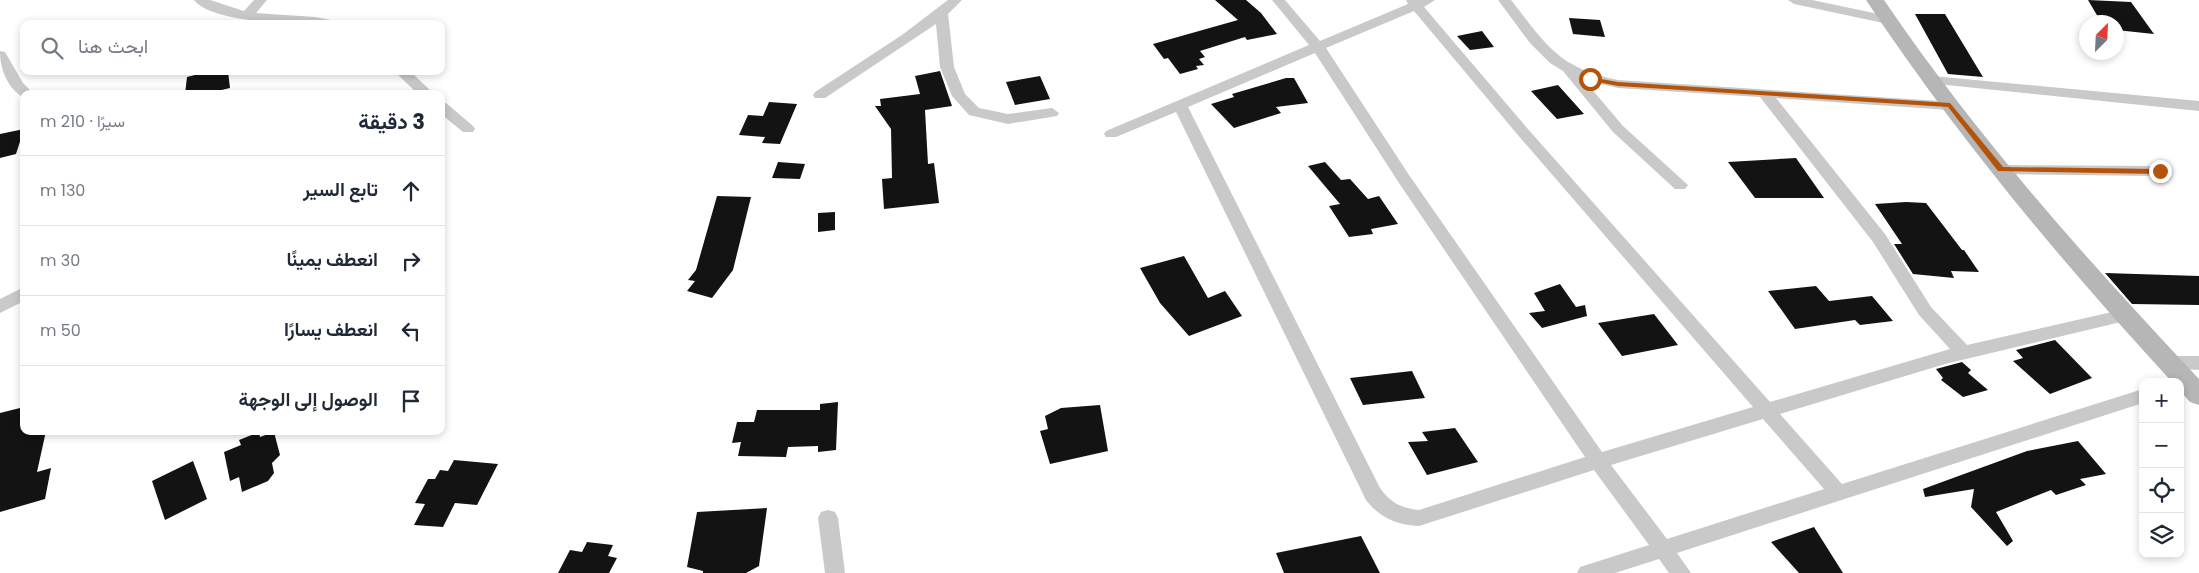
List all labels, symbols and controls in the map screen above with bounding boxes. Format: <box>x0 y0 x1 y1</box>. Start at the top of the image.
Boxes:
north arrow <box>2079 15 2124 60</box>
search box <box>20 20 445 75</box>
text: ابحث هنا <box>78 33 148 60</box>
icon: search <box>38 34 66 62</box>
route start <box>1579 68 1602 91</box>
text: 3 دقيقة <box>358 107 425 136</box>
text: سيرًا · 210 m <box>40 110 125 133</box>
route end <box>2149 160 2172 183</box>
text: تابع السير <box>303 176 378 203</box>
icon: ahead <box>397 177 425 205</box>
text: 130 m <box>40 179 85 202</box>
text: انعطف يمينًا <box>286 246 378 273</box>
icon: right <box>397 247 425 275</box>
text: 30 m <box>40 249 80 272</box>
text: انعطف يسارًا <box>284 316 378 343</box>
icon: left <box>397 317 425 345</box>
text: 50 m <box>40 319 81 342</box>
map controls <box>2139 378 2184 558</box>
button: + <box>2139 378 2184 423</box>
text: الوصول إلى الوجهة <box>239 386 378 413</box>
icon: arrive <box>397 387 425 415</box>
button: − <box>2139 423 2184 468</box>
button: locate <box>2139 468 2184 513</box>
button: layers <box>2139 513 2184 558</box>

